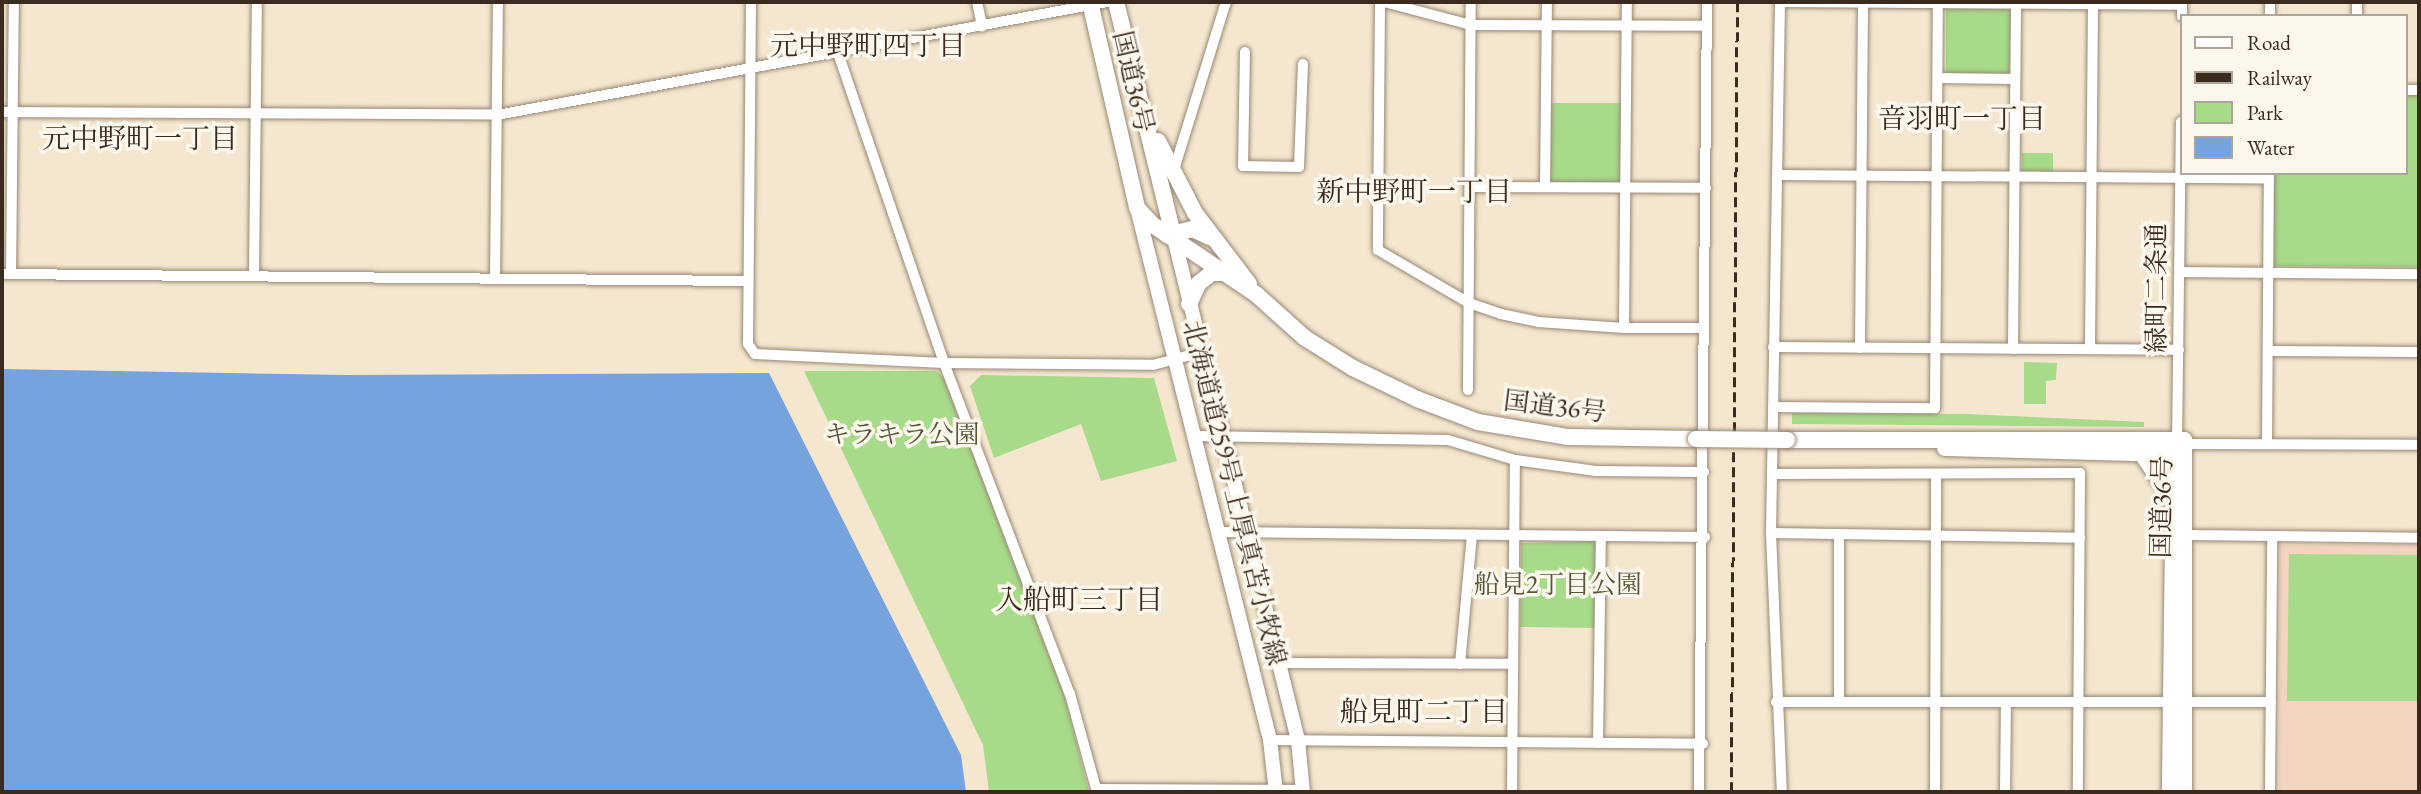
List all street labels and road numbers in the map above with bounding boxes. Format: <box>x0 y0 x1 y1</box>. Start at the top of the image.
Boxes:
street label: 国道36号 <box>1106 28 1160 136</box>
street label: 緑町二条通 <box>2141 223 2173 353</box>
street label: 北海道道259号 上厚真苫小牧線 <box>1176 317 1292 669</box>
street label: 国道36号 <box>1502 385 1608 429</box>
street label: 国道36号 <box>2146 455 2178 559</box>

